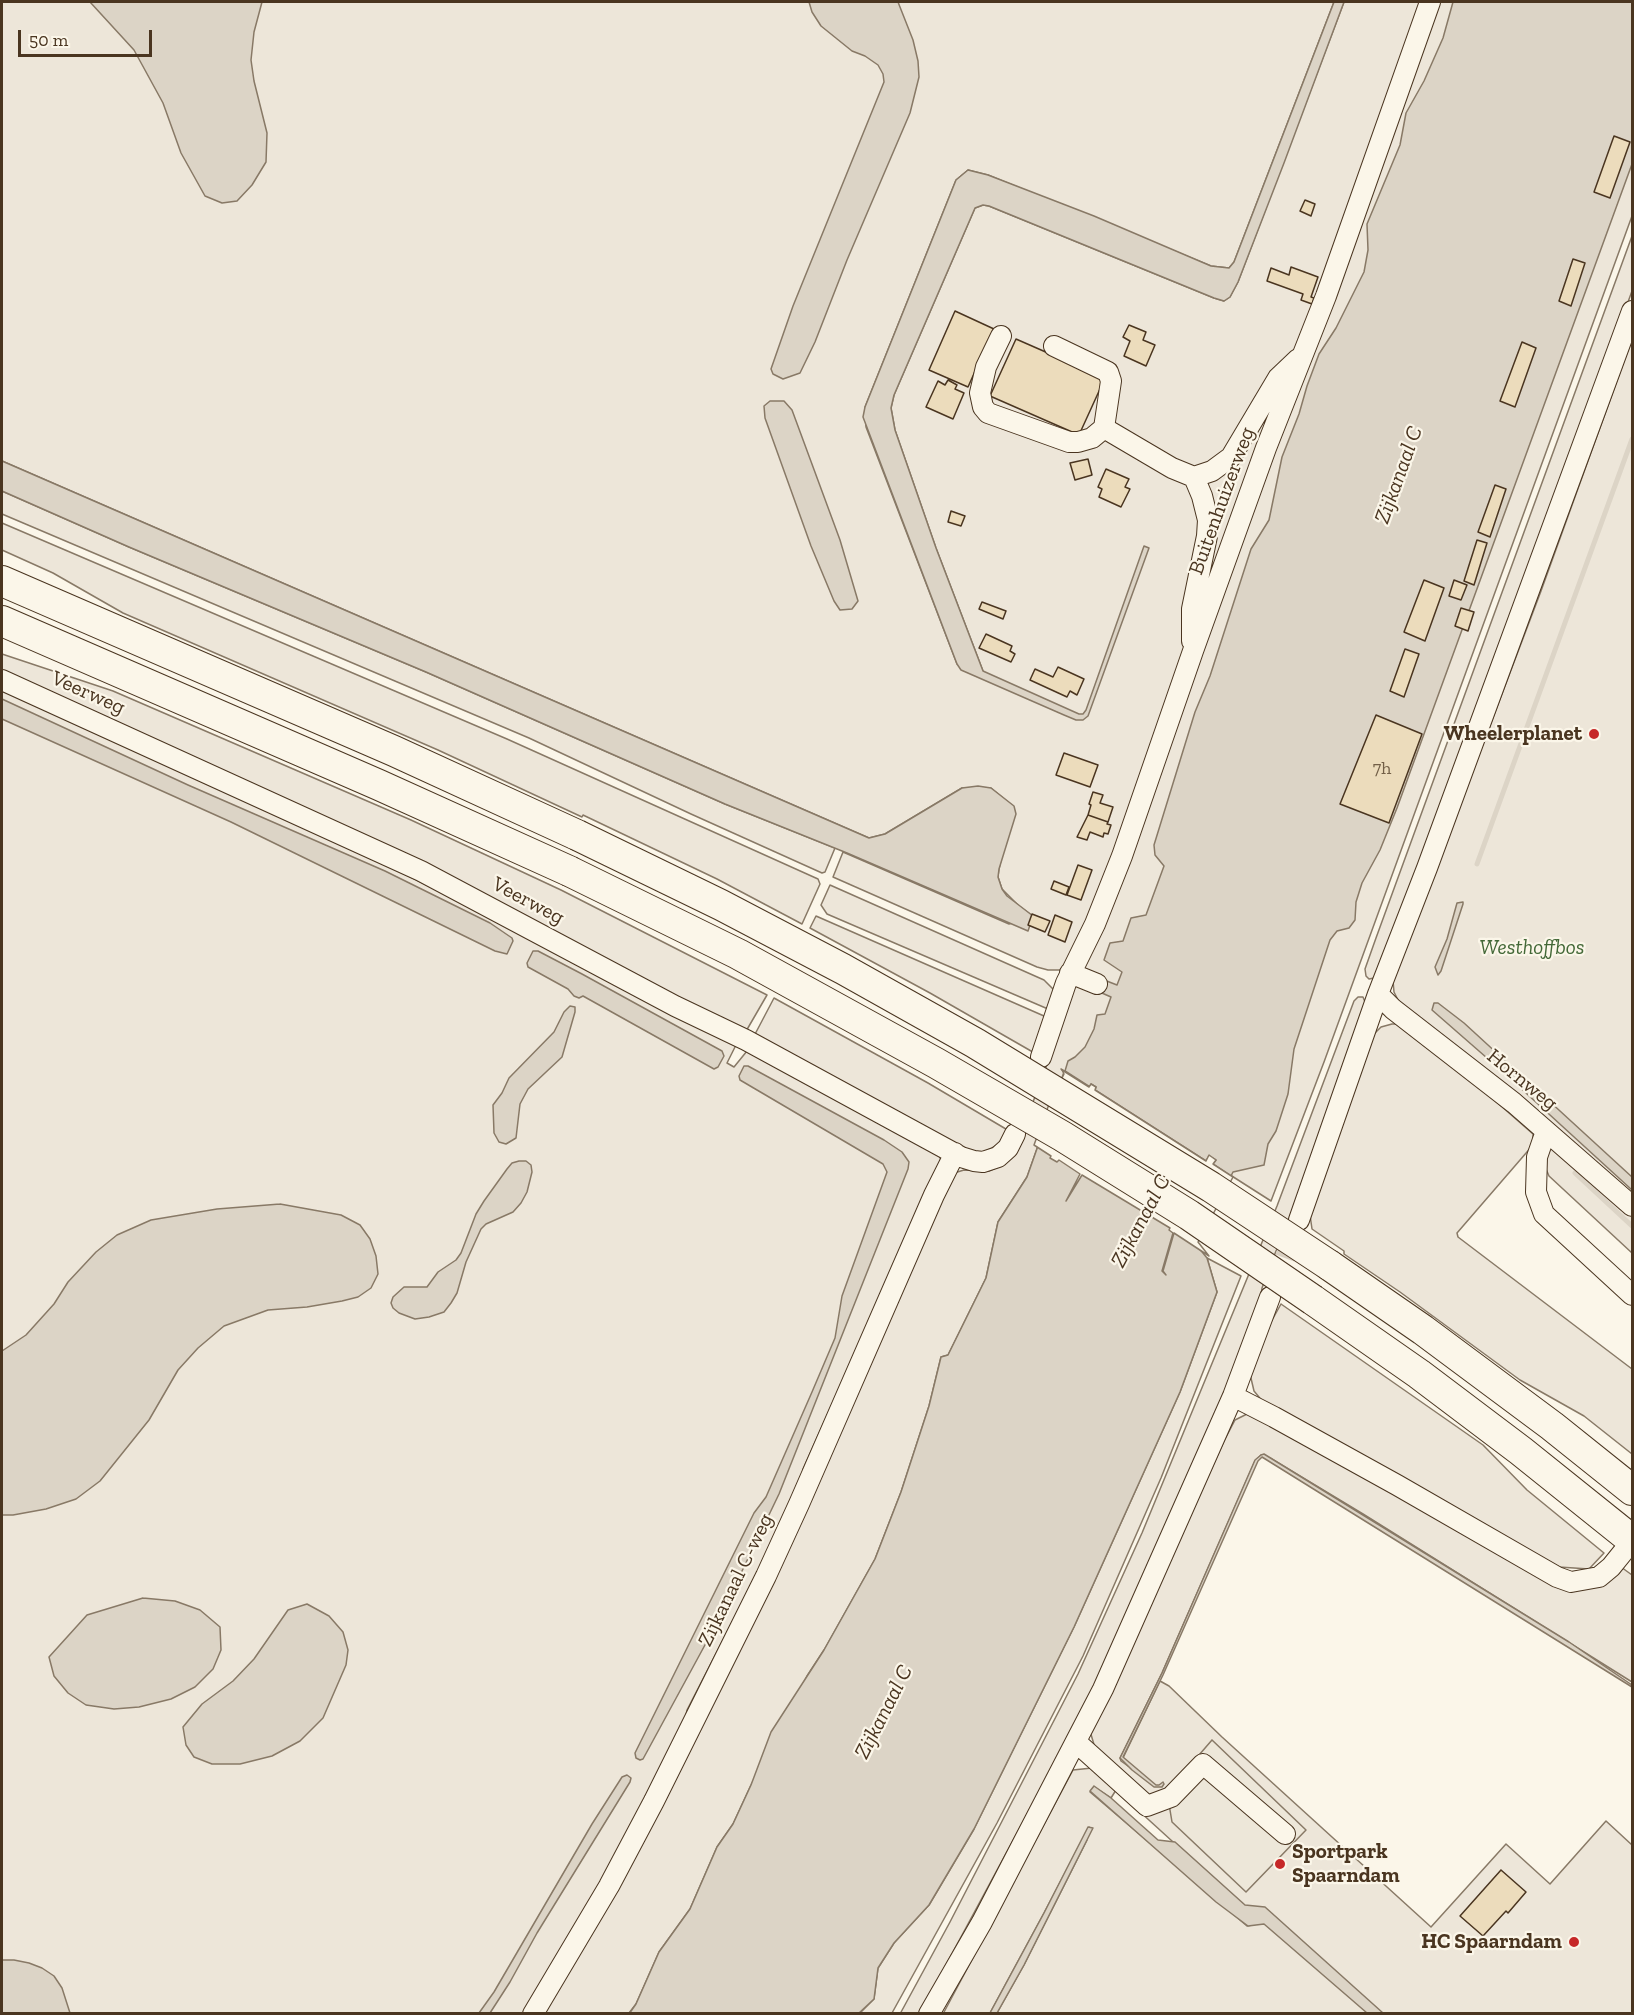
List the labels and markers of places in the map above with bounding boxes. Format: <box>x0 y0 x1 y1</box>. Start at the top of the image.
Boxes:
place label: Wheelerplanet <box>1444 721 1582 747</box>
marker: Wheelerplanet <box>1587 727 1601 741</box>
place label: Sportpark Spaarndam <box>1292 1839 1400 1889</box>
marker: Sportpark Spaarndam <box>1273 1857 1287 1871</box>
place label: HC Spaarndam <box>1421 1929 1562 1955</box>
marker: HC Spaarndam <box>1567 1935 1581 1949</box>

